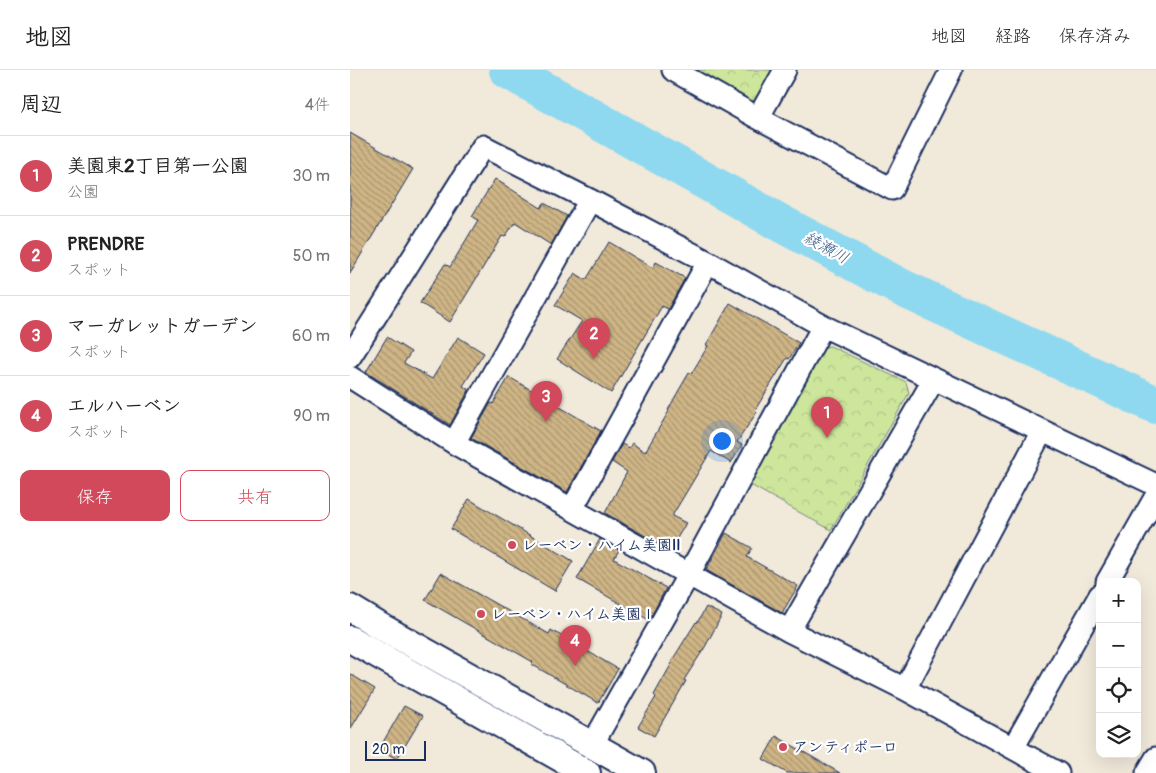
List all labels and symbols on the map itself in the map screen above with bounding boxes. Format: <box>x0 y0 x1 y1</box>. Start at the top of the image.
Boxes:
water label: 綾瀬川 <box>801 227 852 268</box>
pin: 2 <box>578 318 610 359</box>
pin: 3 <box>530 381 562 422</box>
pin: 1 <box>811 397 843 438</box>
your location <box>709 428 735 454</box>
place label: レーベン・ハイム美園II <box>522 536 680 555</box>
marker: レーベン・ハイム美園II <box>506 539 518 551</box>
place label: レーベン・ハイム美園Ⅰ <box>491 605 656 624</box>
marker: レーベン・ハイム美園Ⅰ <box>475 608 487 620</box>
pin: 4 <box>559 625 591 666</box>
scale bar <box>365 738 426 761</box>
place label: アンティポーロ <box>793 738 898 757</box>
marker: アンティポーロ <box>777 741 789 753</box>

